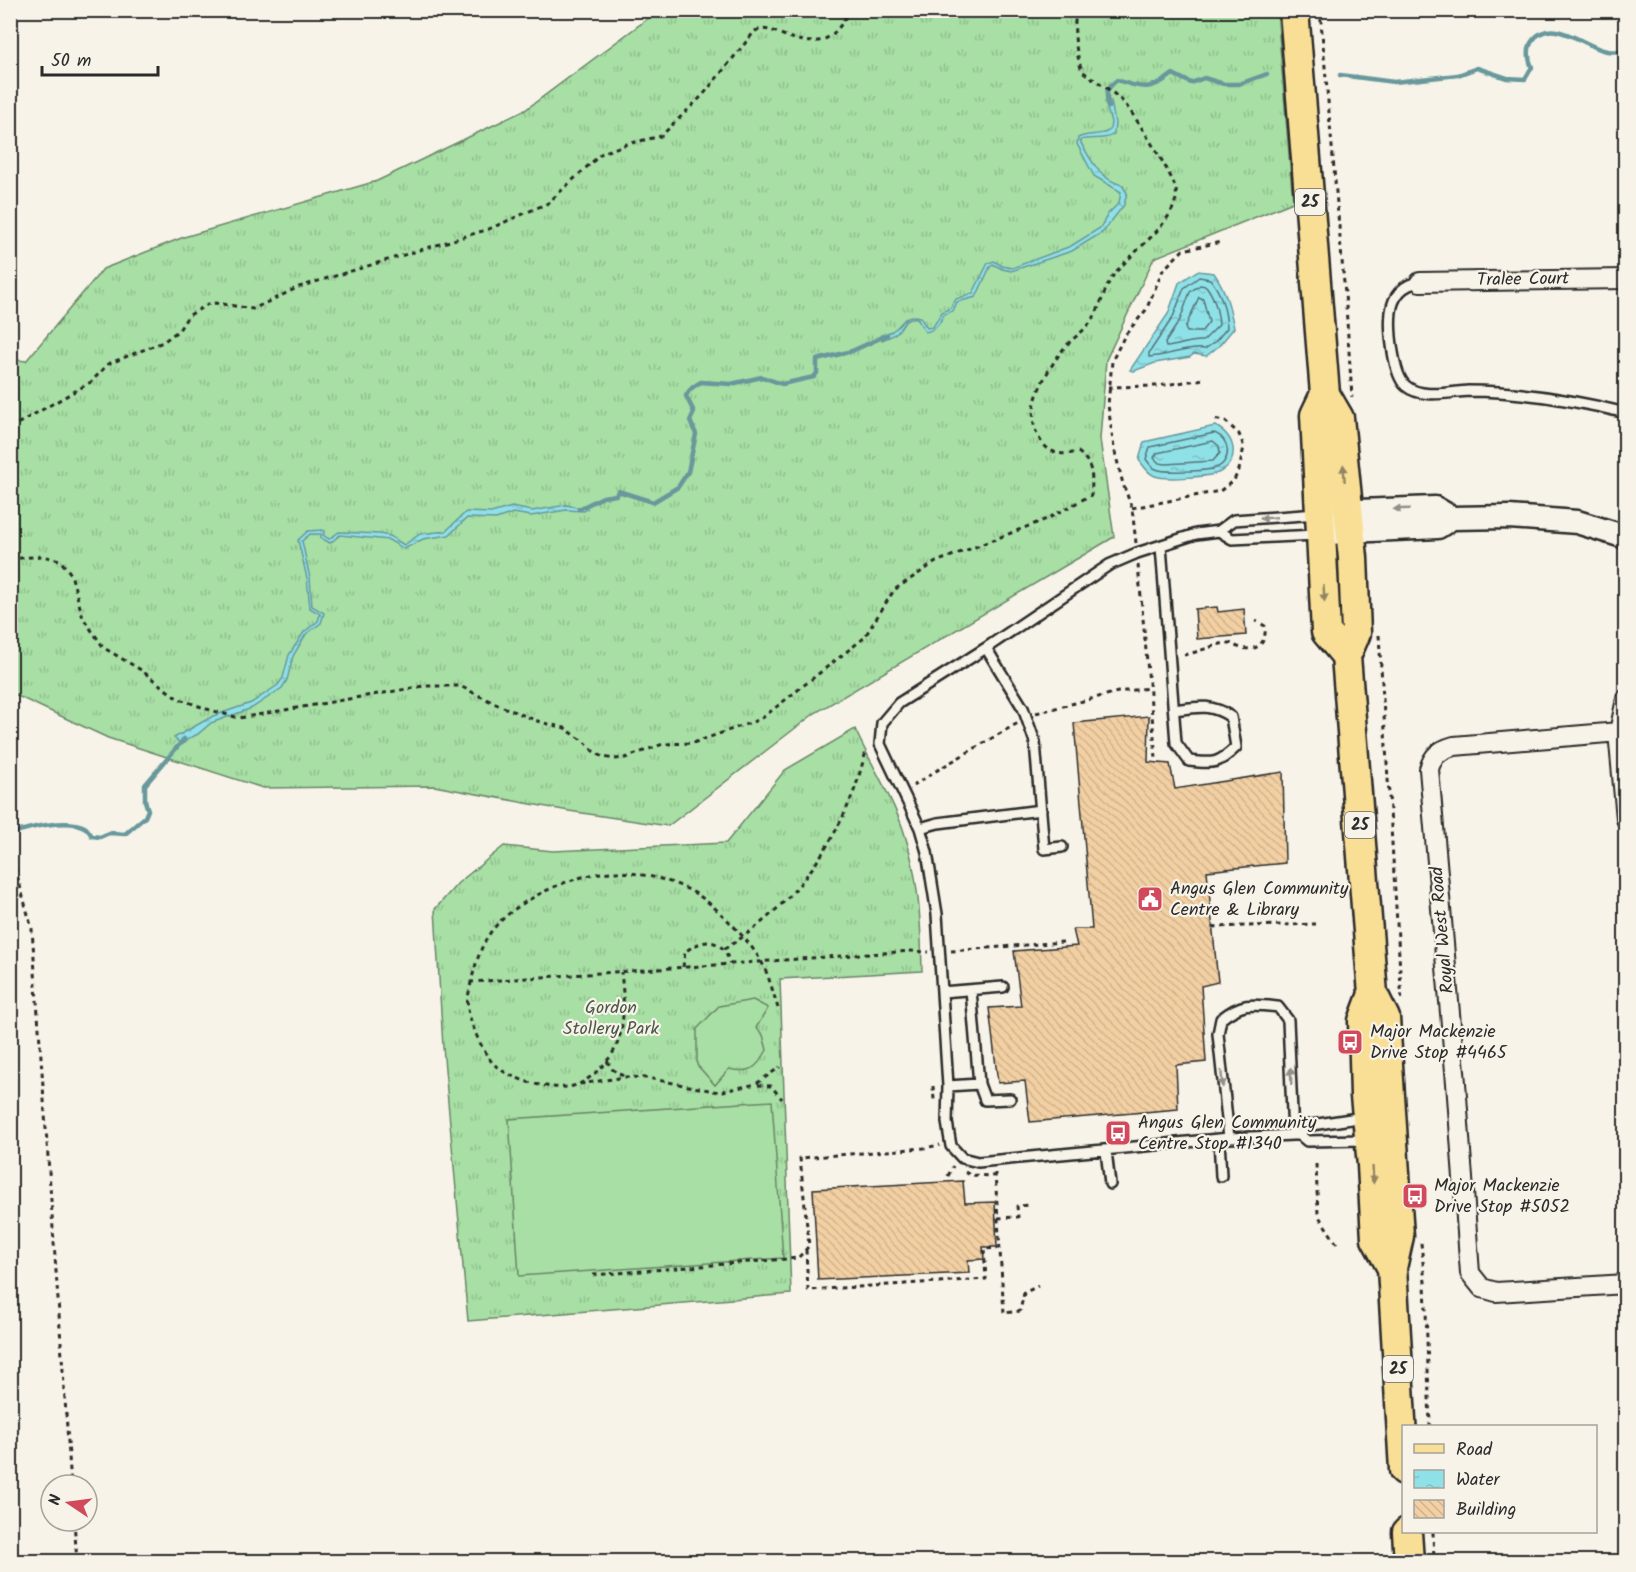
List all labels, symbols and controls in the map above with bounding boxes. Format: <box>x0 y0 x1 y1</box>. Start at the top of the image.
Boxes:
scale bar <box>42 39 158 77</box>
text: 50 m <box>51 47 91 76</box>
road number: 25 <box>1295 189 1325 215</box>
street label: Tralee Court <box>1477 265 1570 295</box>
one-way arrow <box>1339 463 1349 482</box>
one-way arrow <box>1392 504 1411 513</box>
one-way arrow <box>1259 513 1278 522</box>
one-way arrow <box>1319 583 1328 602</box>
road number: 25 <box>1345 812 1375 838</box>
street label: Royal West Road <box>1423 864 1463 995</box>
place label: Angus Glen Community Centre & Library <box>1170 875 1349 925</box>
public building icon: Angus Glen Community Centre & Library <box>1135 884 1165 914</box>
park label: Gordon Stollery Park <box>563 994 659 1044</box>
place label: Major Mackenzie Drive Stop #4465 <box>1370 1018 1508 1068</box>
bus stop icon: Major Mackenzie Drive Stop #4465 <box>1335 1027 1365 1057</box>
one-way arrow <box>1286 1067 1296 1086</box>
one-way arrow <box>1217 1069 1227 1088</box>
place label: Angus Glen Community Centre Stop #1340 <box>1138 1109 1317 1159</box>
bus stop icon: Angus Glen Community Centre Stop #1340 <box>1103 1118 1133 1148</box>
one-way arrow <box>1368 1166 1377 1185</box>
place label: Major Mackenzie Drive Stop #5052 <box>1434 1172 1570 1222</box>
bus stop icon: Major Mackenzie Drive Stop #5052 <box>1400 1181 1430 1211</box>
road number: 25 <box>1383 1356 1413 1382</box>
legend <box>1402 1425 1597 1533</box>
text: Road <box>1456 1436 1493 1465</box>
text: Water <box>1456 1466 1501 1495</box>
north arrow <box>39 1473 99 1533</box>
text: N <box>43 1492 69 1508</box>
text: Building <box>1456 1496 1516 1525</box>

